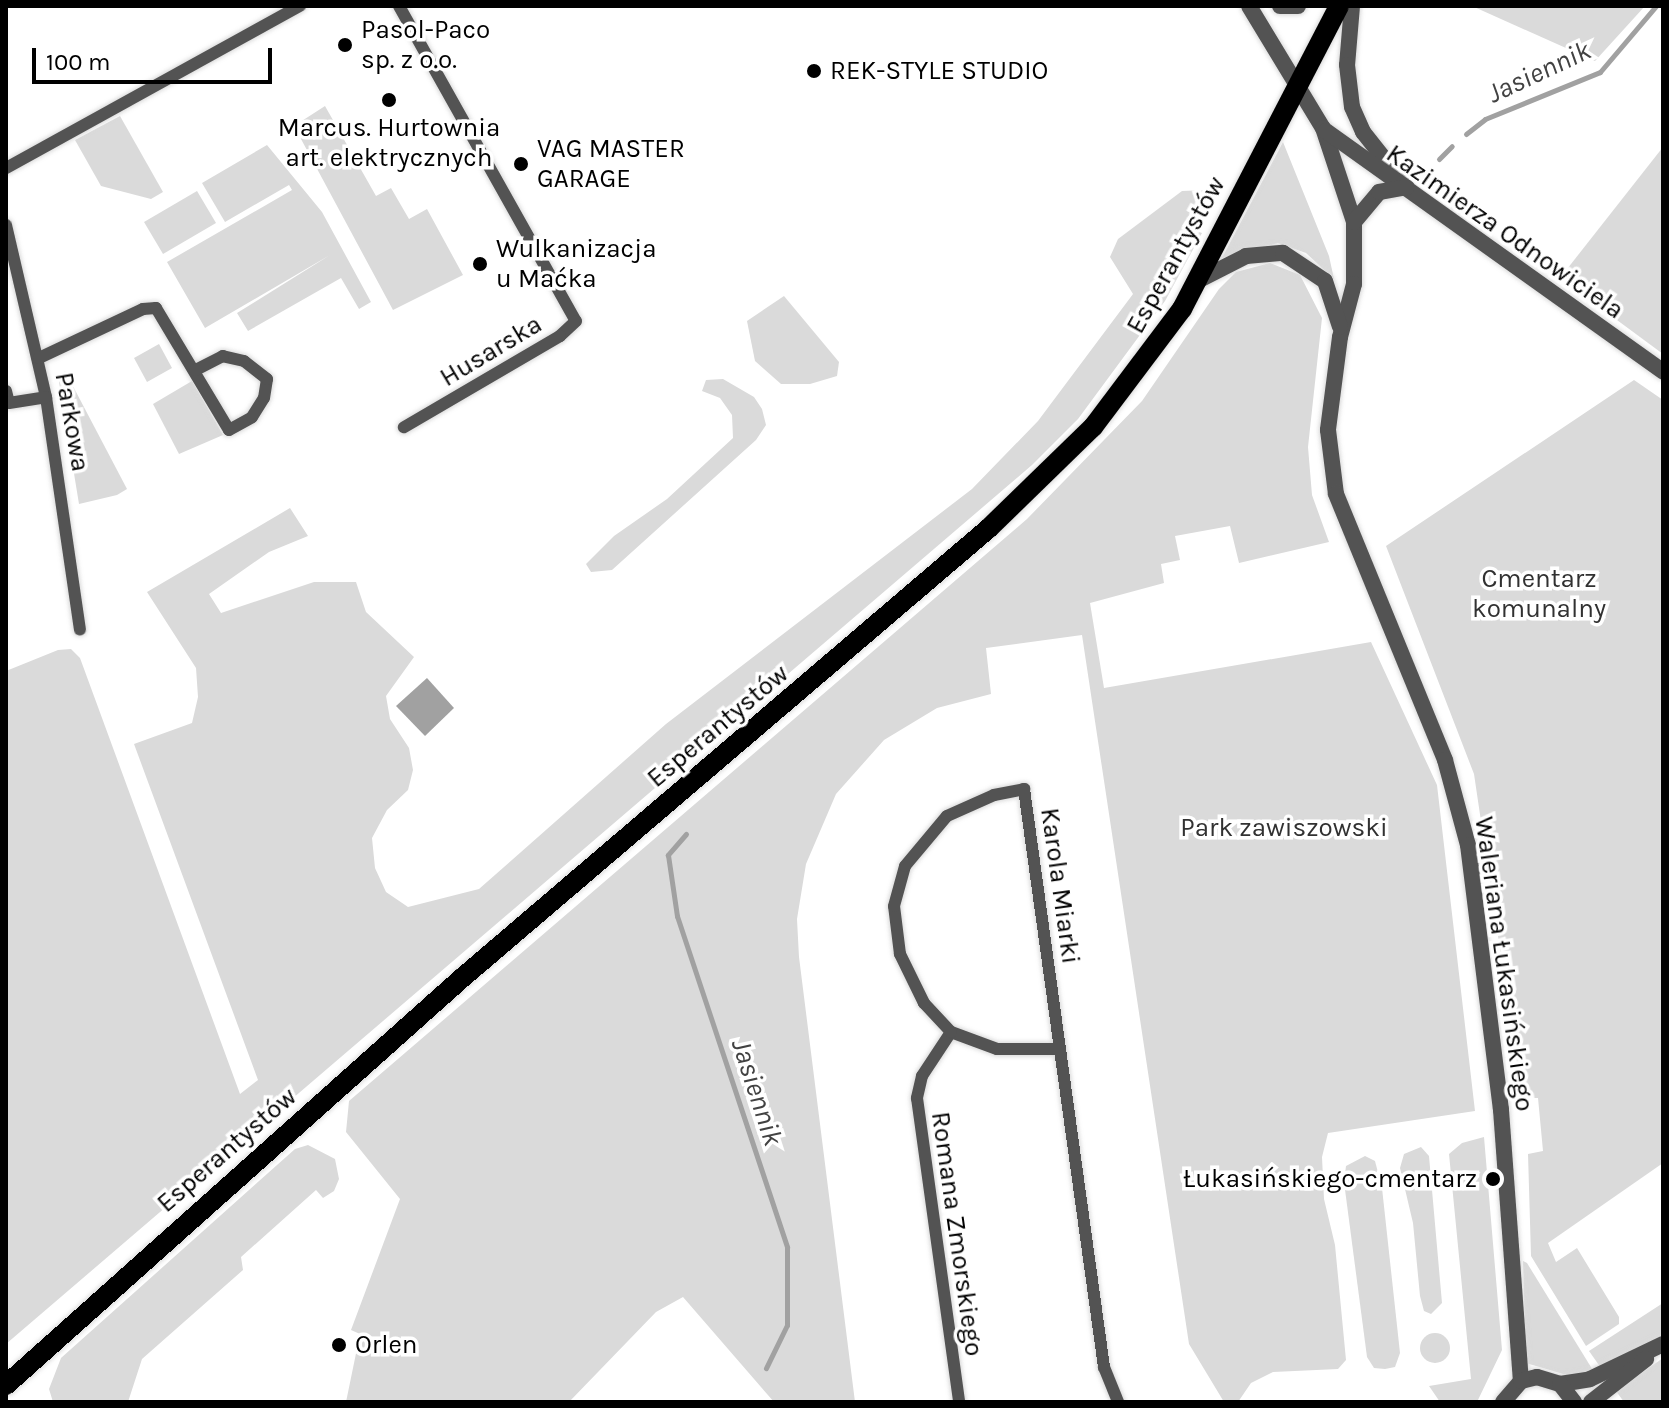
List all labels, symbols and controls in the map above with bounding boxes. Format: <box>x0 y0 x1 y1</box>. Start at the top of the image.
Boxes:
place label: Pasol-Paco sp. z o.o. <box>361 14 490 76</box>
scale bar <box>36 32 276 82</box>
water label: Jasiennik <box>1482 33 1596 111</box>
marker: Pasol-Paco sp. z o.o. <box>336 36 354 54</box>
text: 100 m <box>46 48 111 76</box>
place label: REK-STYLE STUDIO <box>830 55 1048 87</box>
marker: REK-STYLE STUDIO <box>805 62 823 80</box>
marker: Marcus. Hurtownia art. elektrycznych <box>380 91 398 109</box>
place label: Marcus. Hurtownia art. elektrycznych <box>278 112 500 174</box>
place label: VAG MASTER GARAGE <box>537 133 685 194</box>
street label: Kazimierza Odnowiciela <box>1380 138 1630 326</box>
marker: VAG MASTER GARAGE <box>512 155 530 173</box>
street label: Esperantystów <box>1120 171 1232 339</box>
place label: Wulkanizacja u Maćka <box>496 233 656 294</box>
marker: Wulkanizacja u Maćka <box>471 255 489 273</box>
street label: Husarska <box>434 308 548 394</box>
street label: Parkowa <box>48 370 96 474</box>
park label: Cmentarz komunalny <box>1472 563 1606 624</box>
street label: Esperantystów <box>641 658 795 794</box>
street label: Karola Miarki <box>1034 806 1086 966</box>
park label: Park zawiszowski <box>1180 812 1388 844</box>
street label: Waleriana Łukasińskiego <box>1468 815 1540 1113</box>
water label: Jasiennik <box>724 1034 790 1150</box>
street label: Esperantystów <box>151 1081 303 1219</box>
street label: Romana Zmorskiego <box>924 1110 990 1358</box>
place label: Łukasińskiego-cmentarz <box>1183 1163 1477 1195</box>
marker: Łukasińskiego-cmentarz <box>1484 1170 1502 1188</box>
place label: Orlen <box>355 1329 418 1361</box>
marker: Orlen <box>330 1336 348 1354</box>

